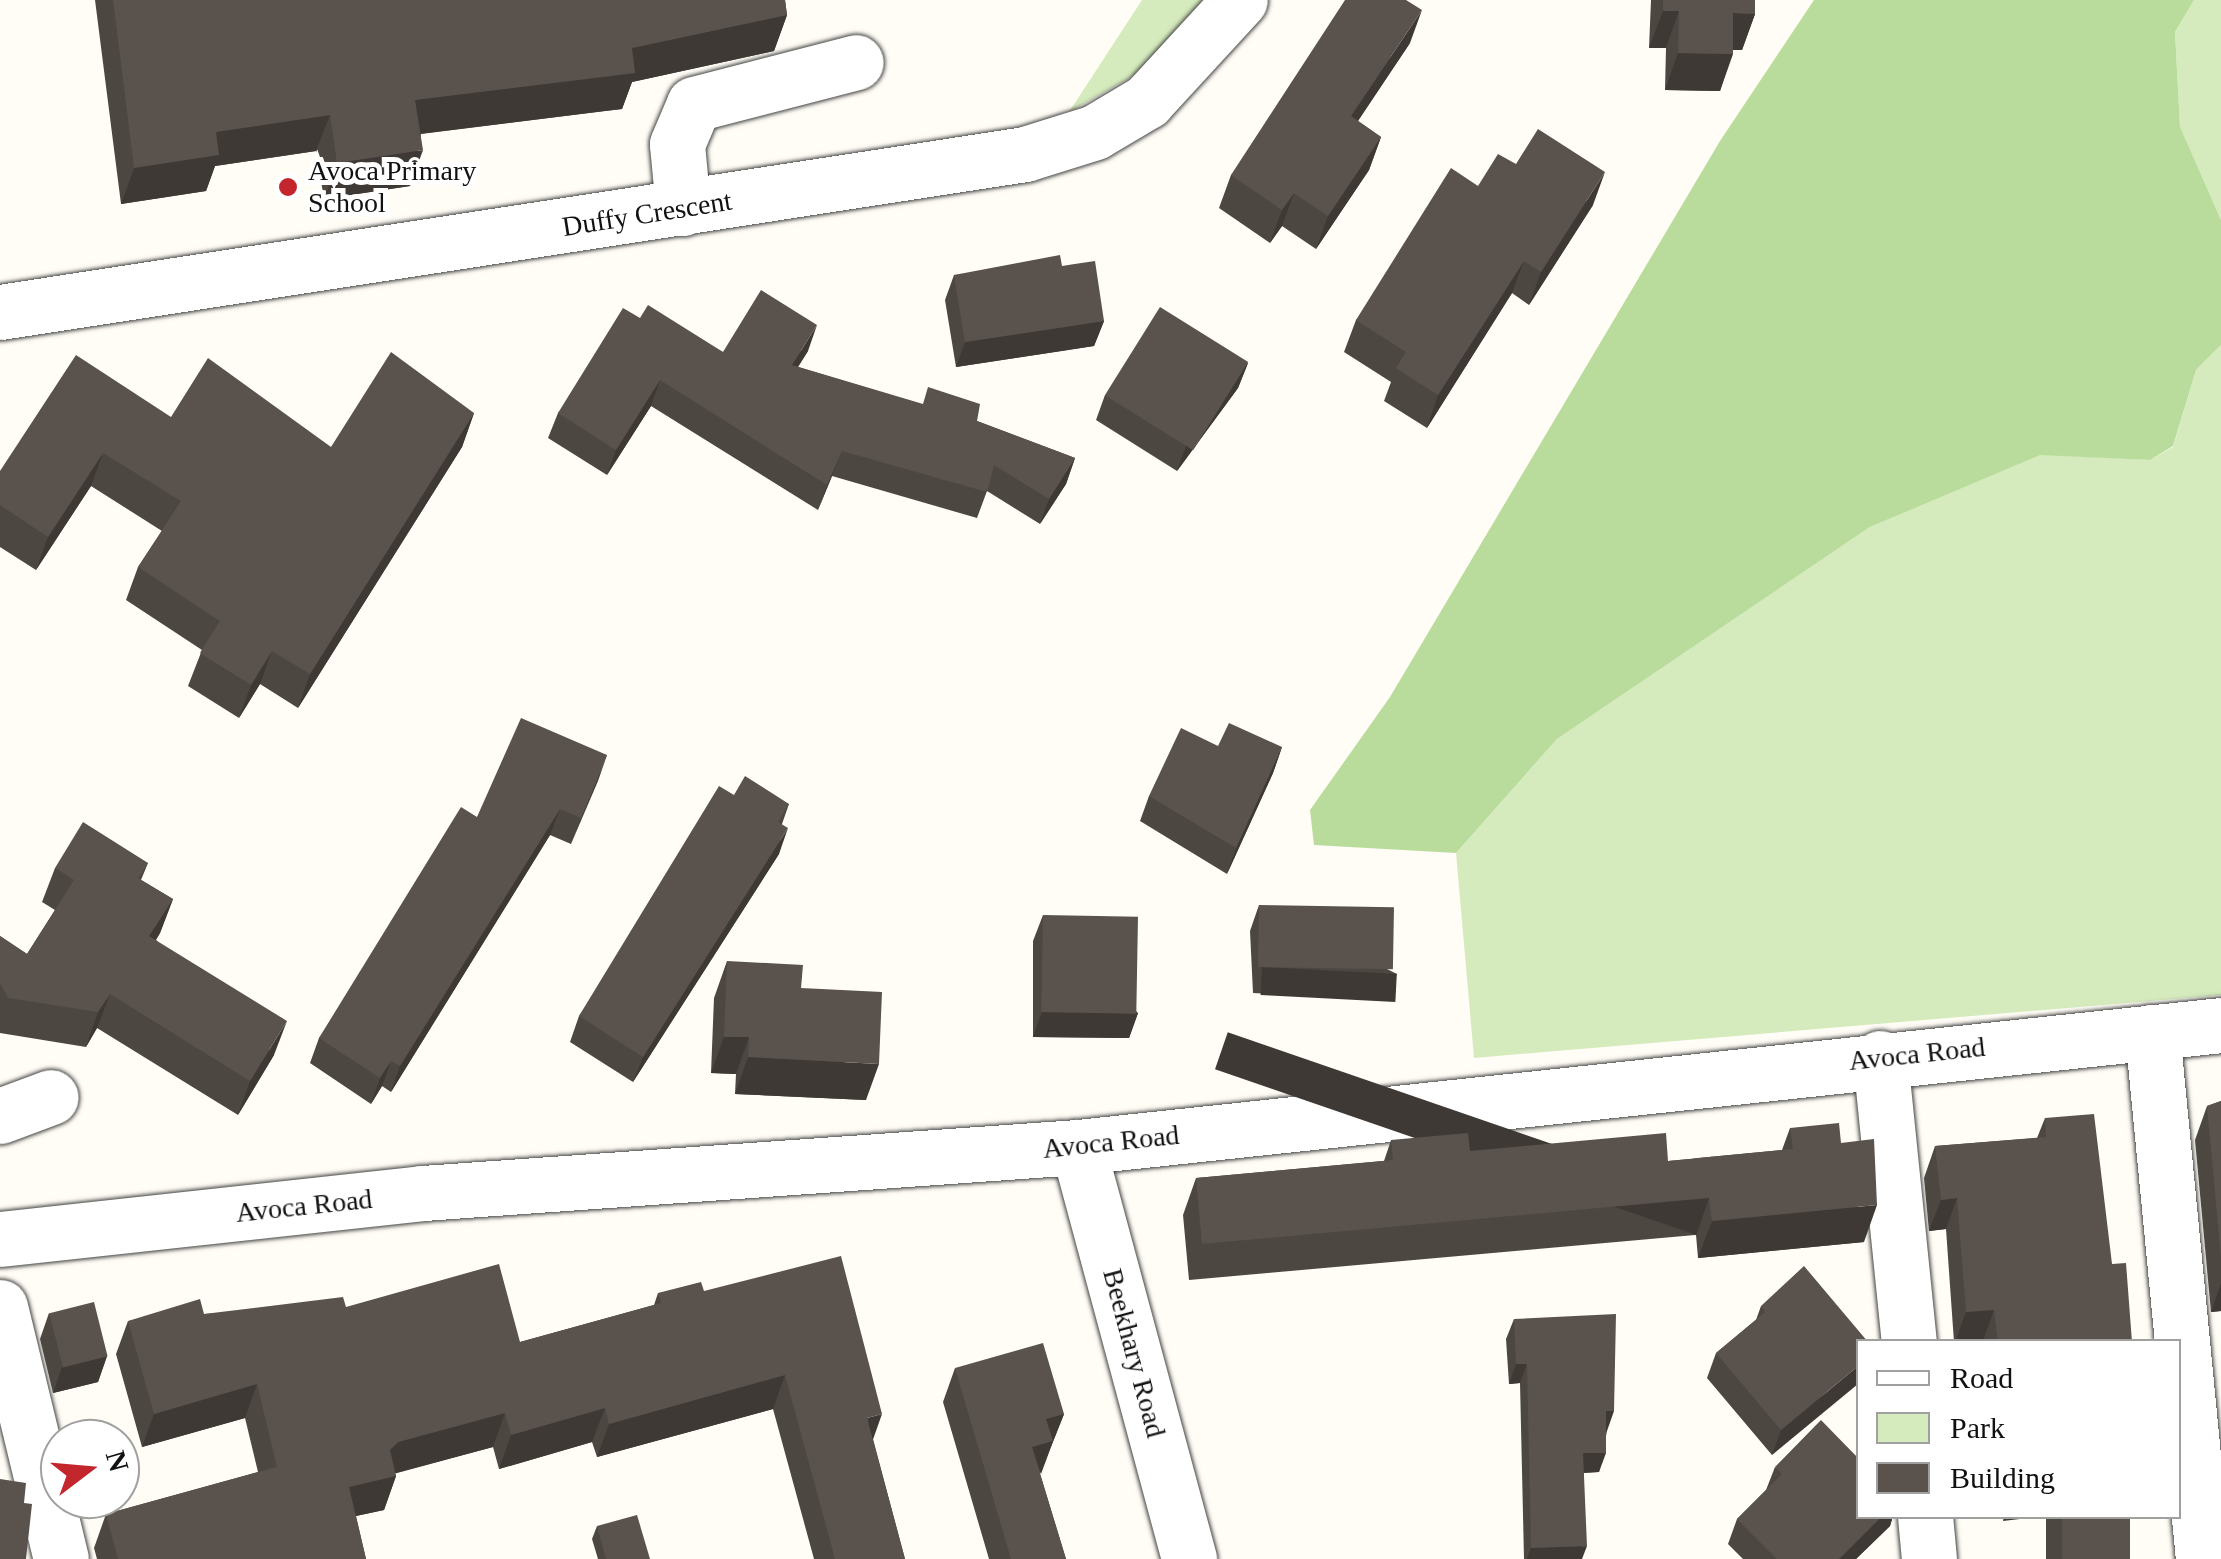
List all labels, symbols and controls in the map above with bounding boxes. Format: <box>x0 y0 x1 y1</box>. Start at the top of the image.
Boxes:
place label: Avoca Primary School <box>308 154 476 220</box>
marker: Avoca Primary School <box>277 176 299 198</box>
street label: Duffy Crescent <box>560 184 734 244</box>
street label: Avoca Road <box>1847 1030 1987 1078</box>
street label: Avoca Road <box>1041 1118 1181 1166</box>
street label: Avoca Road <box>234 1182 374 1230</box>
street label: Beekhary Road <box>1095 1265 1173 1441</box>
legend <box>1856 1339 2181 1519</box>
text: Road <box>1950 1361 2013 1394</box>
text: Park <box>1950 1411 2005 1444</box>
north arrow <box>40 1419 140 1519</box>
text: N <box>100 1447 135 1475</box>
text: Building <box>1950 1461 2055 1494</box>

